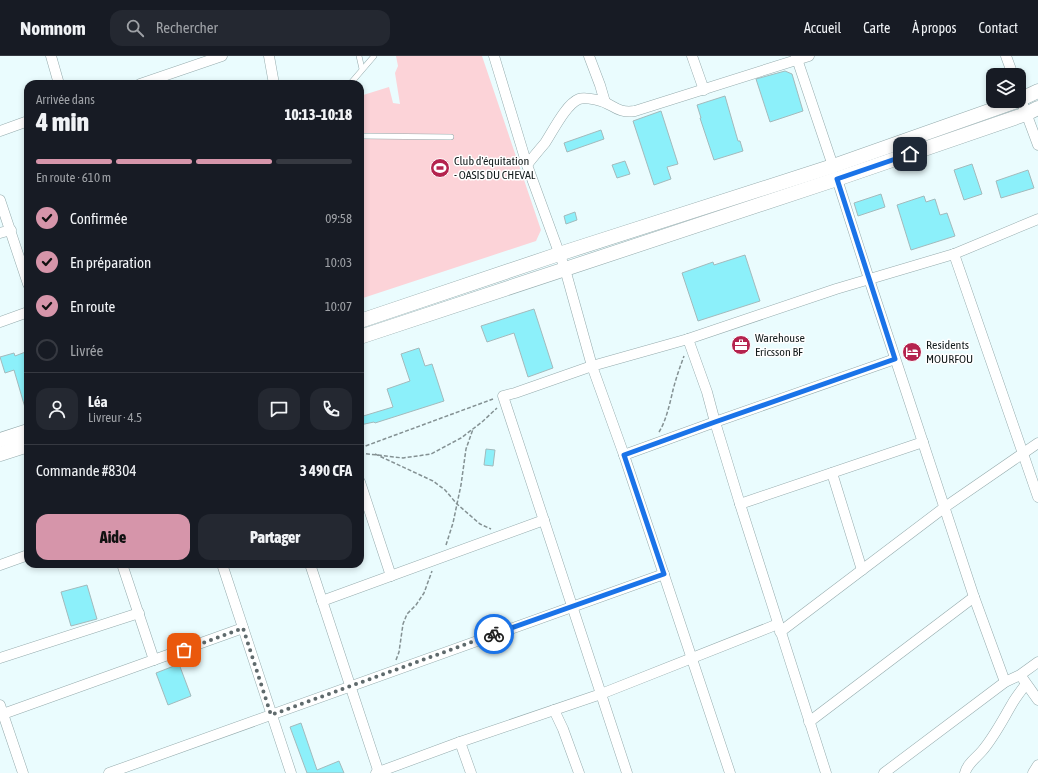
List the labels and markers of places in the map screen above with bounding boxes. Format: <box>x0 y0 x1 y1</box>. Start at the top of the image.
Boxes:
pin <box>893 137 927 171</box>
place label: Club d'équitation - OASIS DU CHEVAL <box>454 154 536 182</box>
sports icon: Club d'équitation - OASIS DU CHEVAL <box>429 157 451 179</box>
place label: Warehouse Ericsson BF <box>755 331 805 359</box>
office icon: Warehouse Ericsson BF <box>730 334 752 356</box>
place label: Residents MOURFOU <box>926 338 973 366</box>
hotel icon: Residents MOURFOU <box>901 341 923 363</box>
pin <box>167 633 201 667</box>

